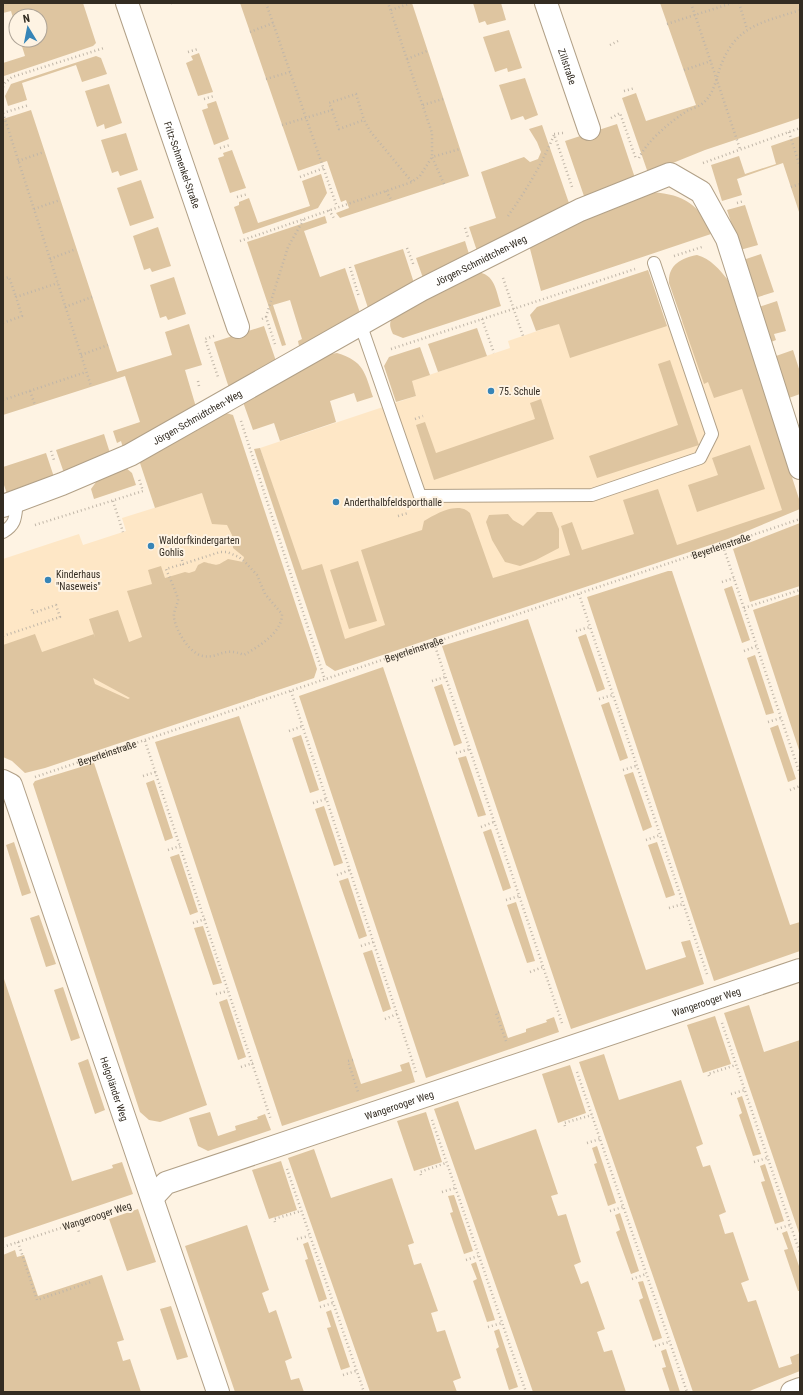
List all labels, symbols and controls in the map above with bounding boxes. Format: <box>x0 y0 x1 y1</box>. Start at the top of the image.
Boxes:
north arrow <box>8 8 48 48</box>
text: N <box>22 12 31 26</box>
street label: Zillstraße <box>556 47 579 86</box>
street label: Fritz-Schmenkel-Straße <box>162 120 203 210</box>
street label: Jörgen-Schmidtchen-Weg <box>433 232 528 288</box>
marker: 75. Schule <box>486 386 496 396</box>
place label: 75. Schule <box>499 386 541 397</box>
street label: Jörgen-Schmidtchen-Weg <box>151 387 244 447</box>
marker: Anderthalbfeldsporthalle <box>331 497 341 507</box>
place label: Anderthalbfeldsporthalle <box>344 497 442 508</box>
street label: Beyerleinstraße <box>690 531 752 561</box>
place label: Waldorfkindergarten Gohlis <box>159 535 240 558</box>
marker: Waldorfkindergarten Gohlis <box>146 541 156 551</box>
place label: Kinderhaus "Naseweis" <box>56 569 101 592</box>
marker: Kinderhaus "Naseweis" <box>43 575 53 585</box>
street label: Beyerleinstraße <box>383 634 445 664</box>
street label: Beyerleinstraße <box>76 738 138 768</box>
street label: Wangerooger Weg <box>670 985 742 1018</box>
street label: Helgoländer Weg <box>99 1055 131 1123</box>
street label: Wangerooger Weg <box>363 1088 435 1121</box>
street label: Wangerooger Weg <box>61 1200 133 1232</box>

